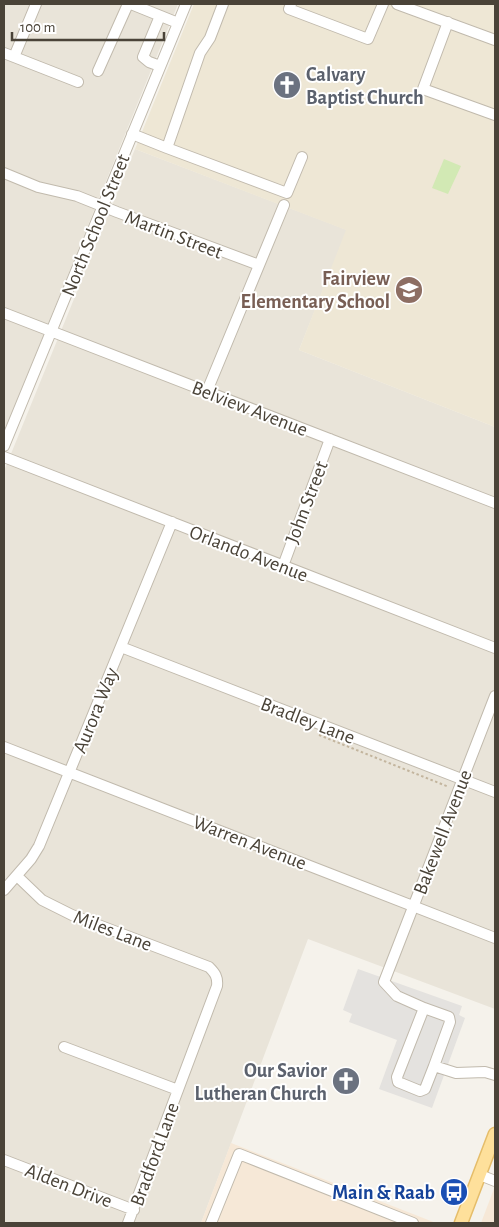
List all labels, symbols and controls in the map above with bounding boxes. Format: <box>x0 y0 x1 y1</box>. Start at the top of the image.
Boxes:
scale bar <box>12 10 165 42</box>
text: 100 m <box>20 20 55 35</box>
place label: Calvary Baptist Church <box>306 65 424 108</box>
church icon: Calvary Baptist Church <box>272 70 302 100</box>
street label: North School Street <box>58 151 134 299</box>
street label: Martin Street <box>122 207 226 263</box>
place label: Fairview Elementary School <box>241 269 390 312</box>
school or university icon: Fairview Elementary School <box>394 275 424 305</box>
street label: Belview Avenue <box>189 378 310 440</box>
street label: John Street <box>282 458 332 546</box>
street label: Orlando Avenue <box>187 522 311 586</box>
street label: Aurora Way <box>70 664 122 756</box>
street label: Bradley Lane <box>258 694 358 748</box>
street label: Bakewell Avenue <box>410 767 476 898</box>
street label: Warren Avenue <box>190 812 309 874</box>
street label: Miles Lane <box>71 907 155 955</box>
place label: Our Savior Lutheran Church <box>195 1061 327 1104</box>
church icon: Our Savior Lutheran Church <box>331 1066 361 1096</box>
street label: Bradford Lane <box>127 1100 183 1209</box>
street label: Alden Drive <box>22 1160 115 1212</box>
bus stop icon: Main & Raab <box>439 1177 469 1207</box>
place label: Main & Raab <box>332 1183 435 1203</box>

